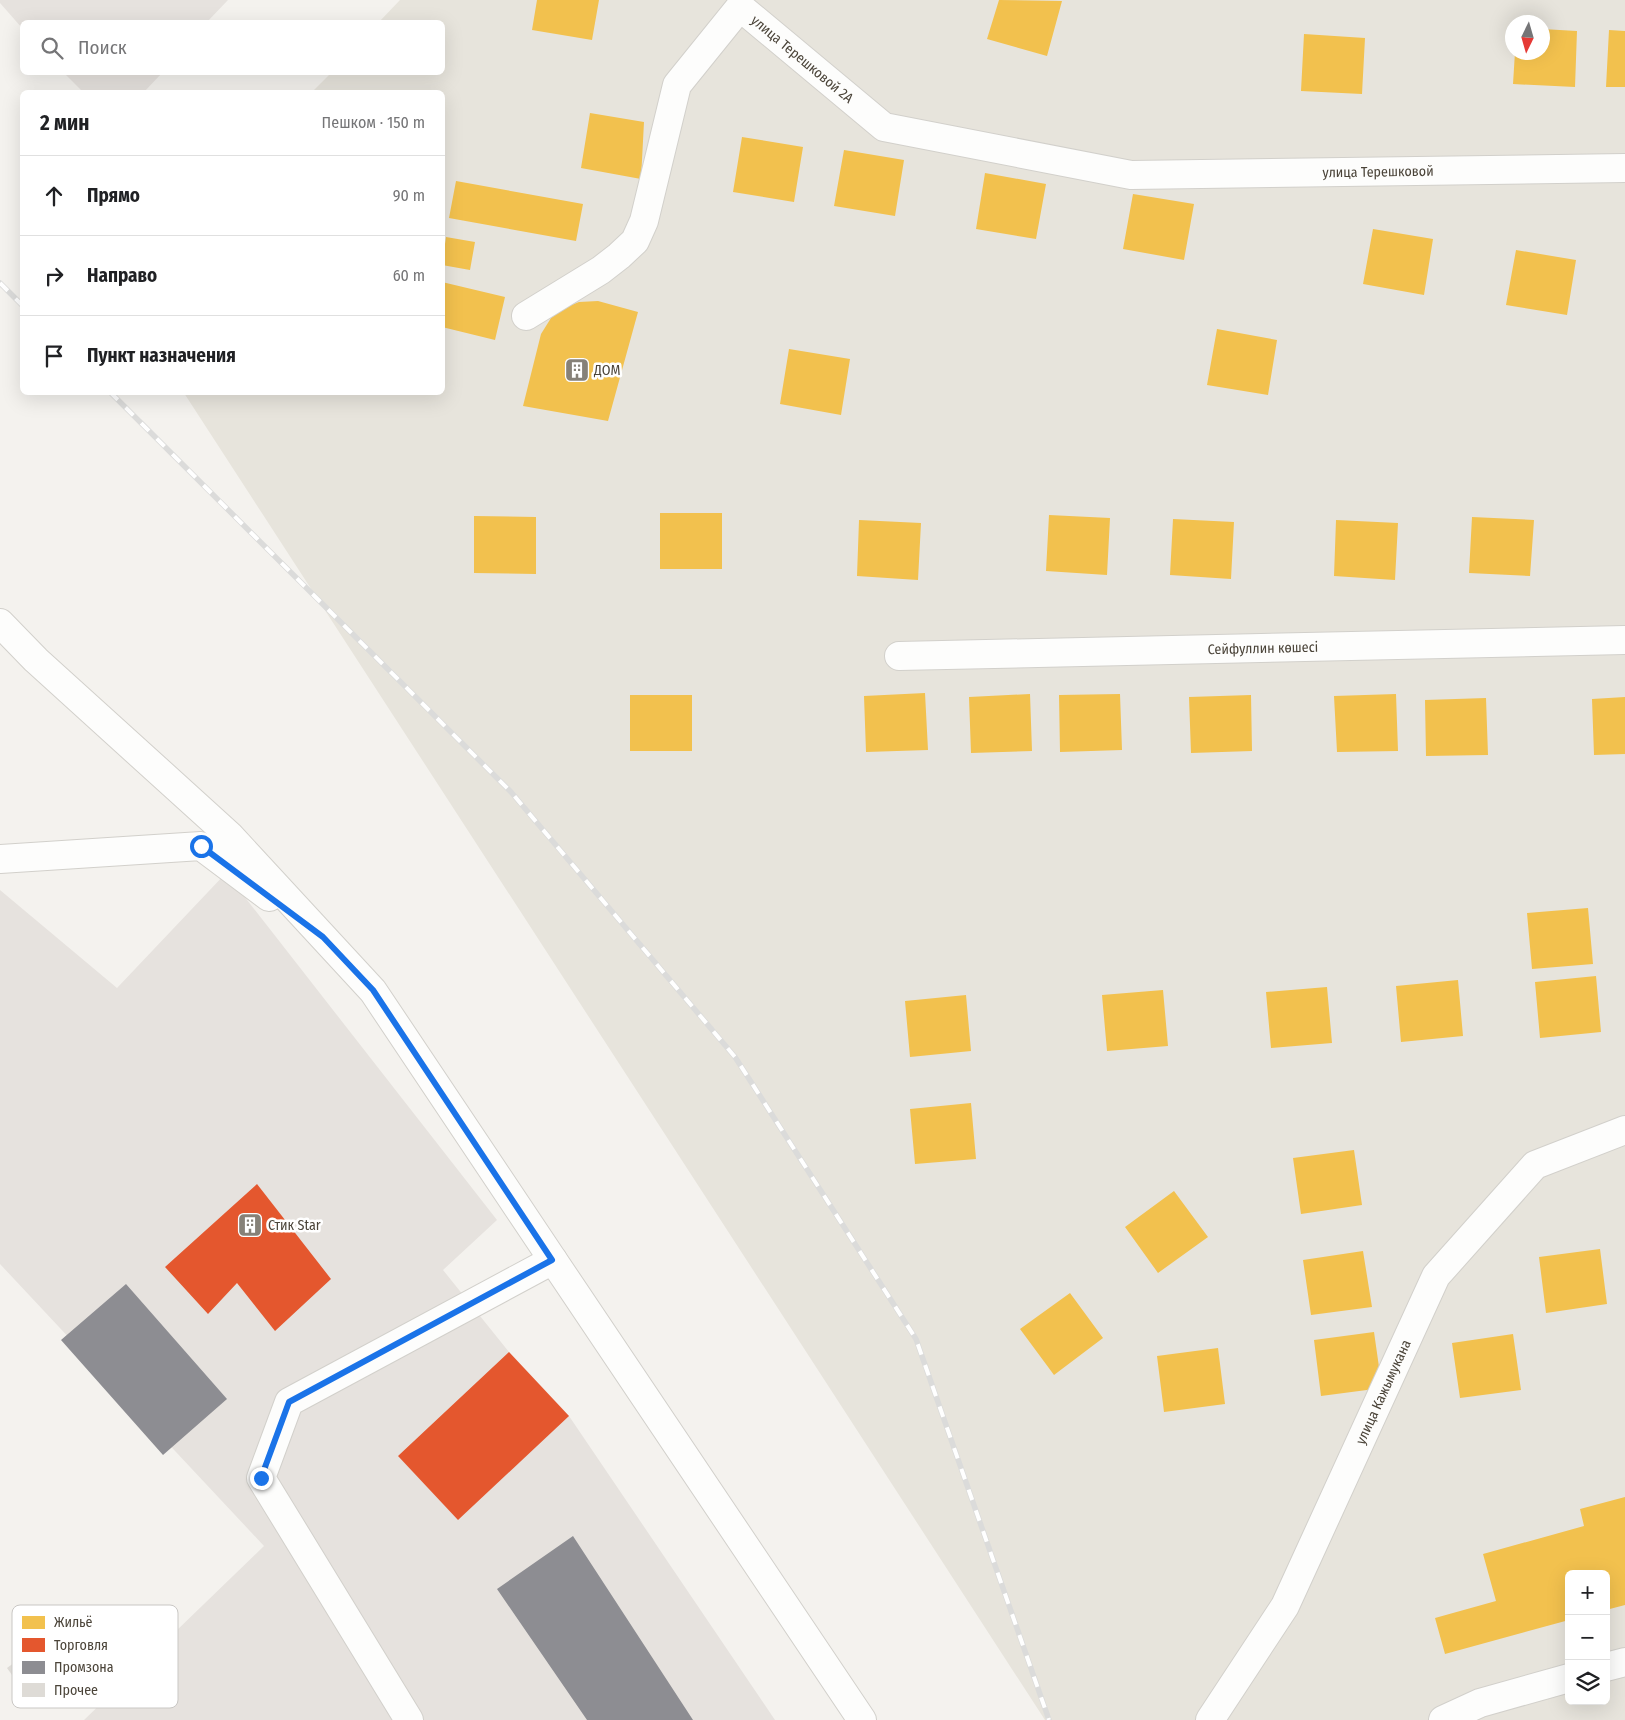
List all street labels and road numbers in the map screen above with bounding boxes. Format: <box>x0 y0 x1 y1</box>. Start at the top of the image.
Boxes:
street label: улица Терешковой 2А <box>748 11 857 107</box>
street label: улица Терешковой <box>1322 162 1434 181</box>
street label: Сейфуллин көшесі <box>1207 638 1318 658</box>
street label: улица Кажымукана <box>1352 1337 1414 1447</box>

